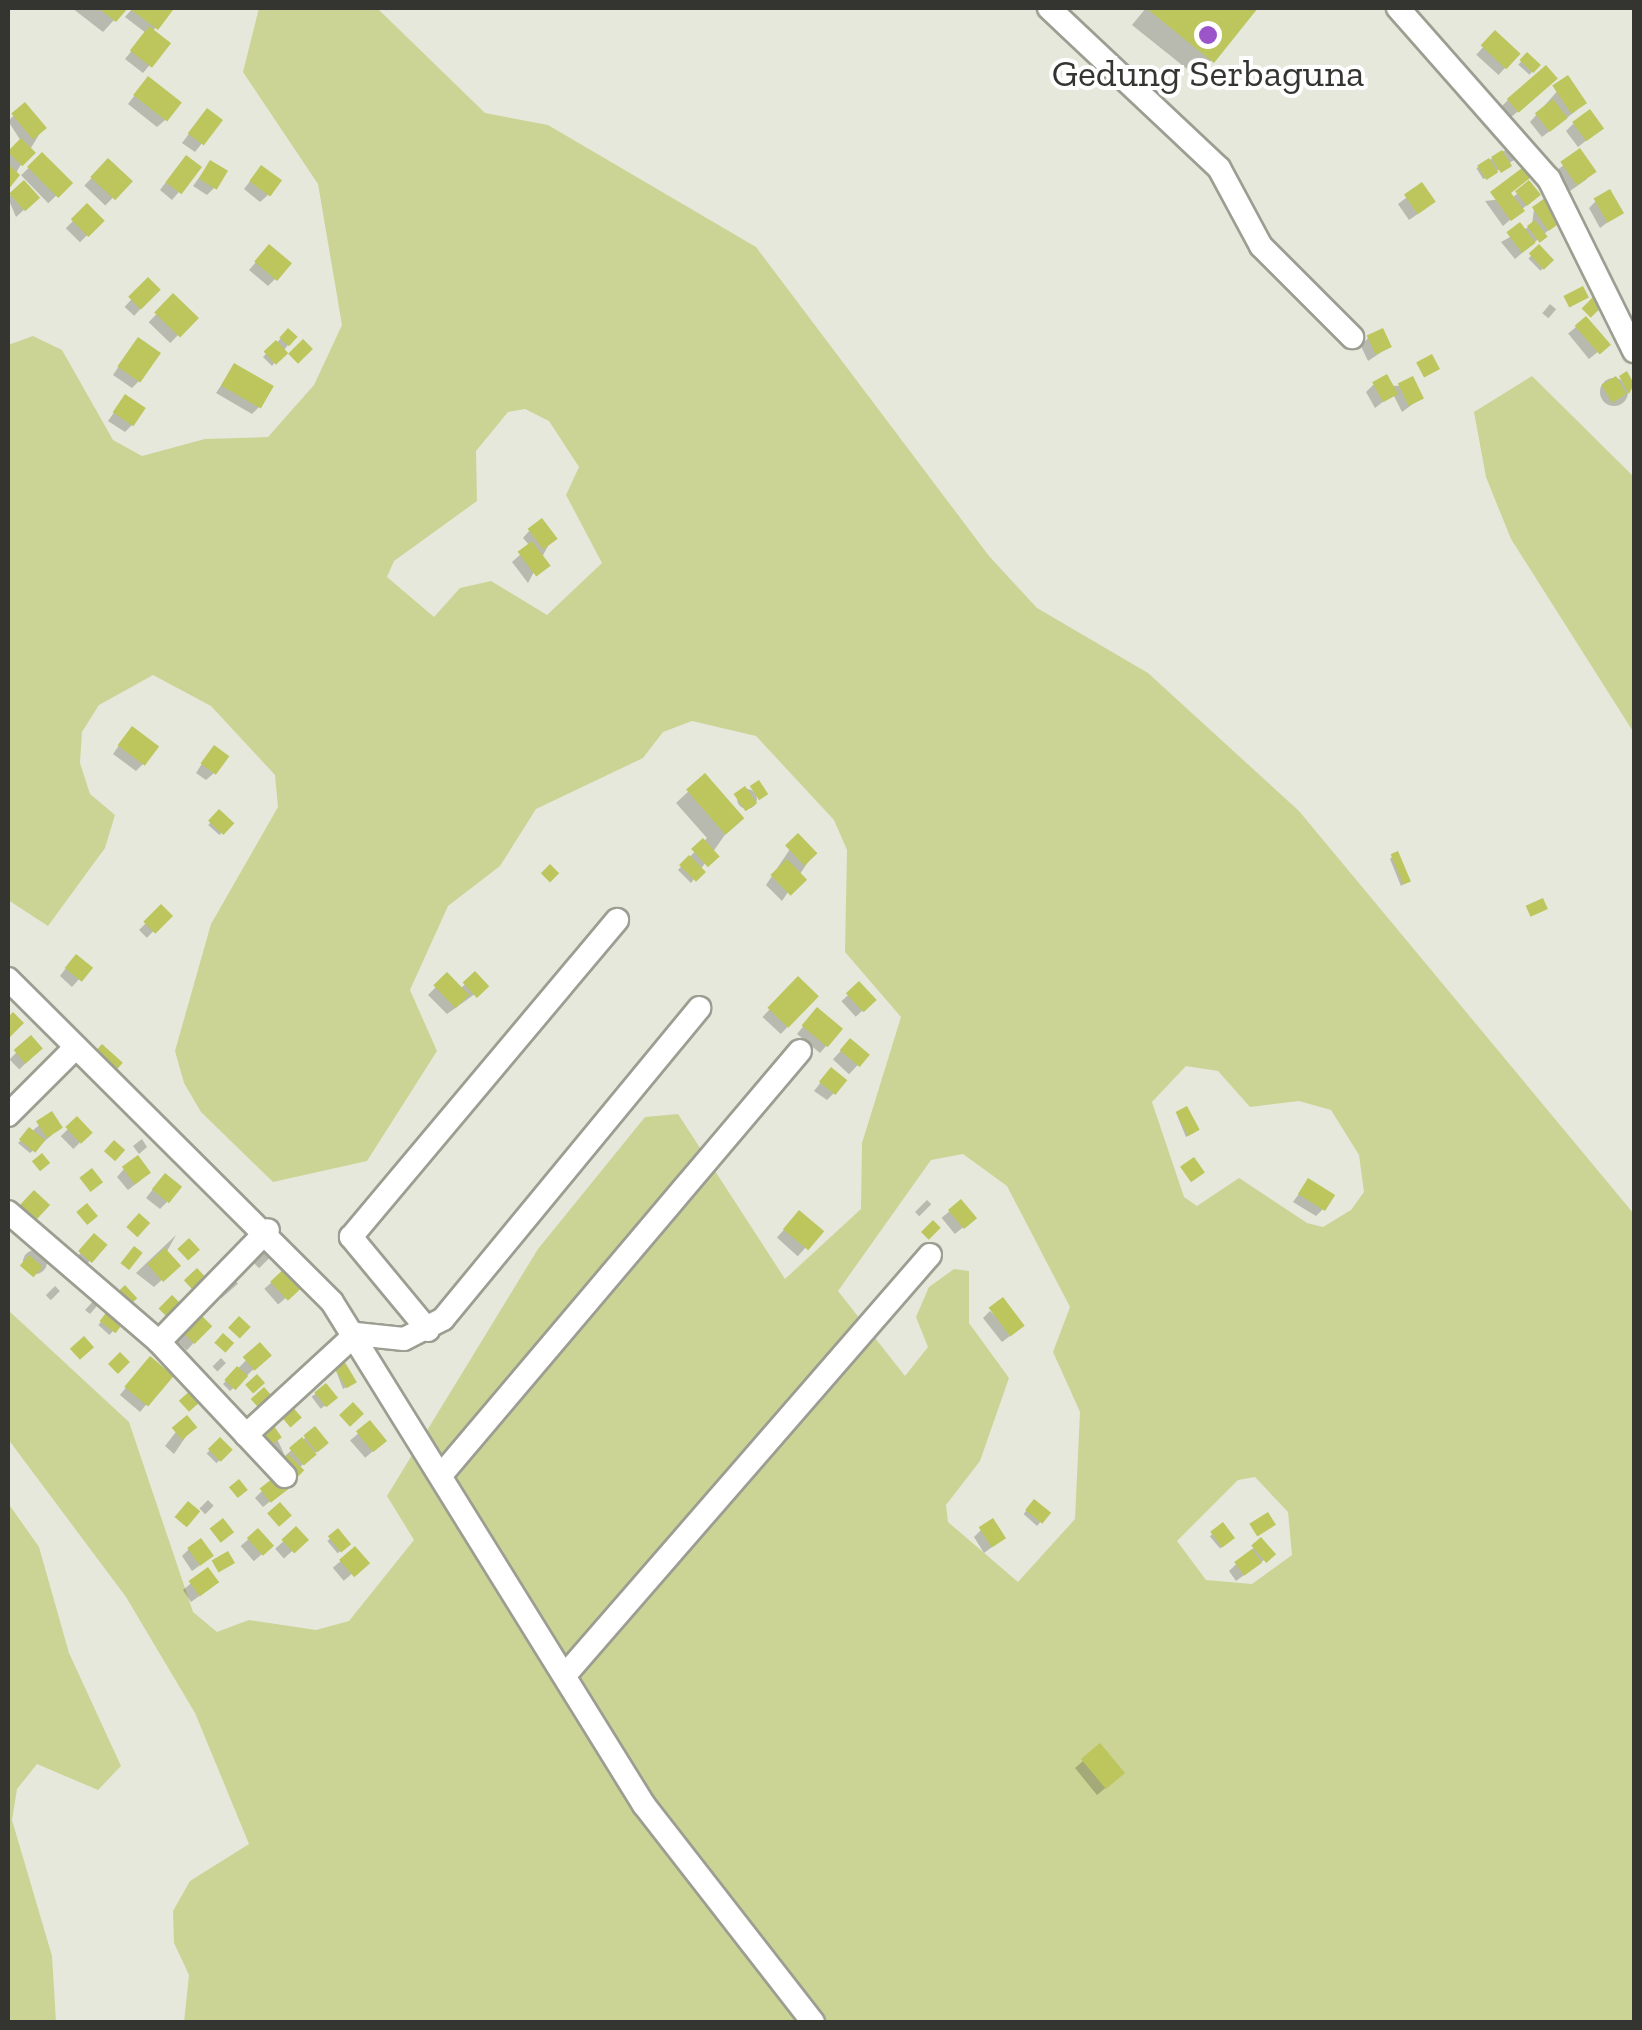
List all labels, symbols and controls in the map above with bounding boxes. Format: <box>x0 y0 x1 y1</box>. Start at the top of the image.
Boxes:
marker: Gedung Serbaguna <box>1197 24 1219 46</box>
place label: Gedung Serbaguna <box>1052 51 1364 97</box>

